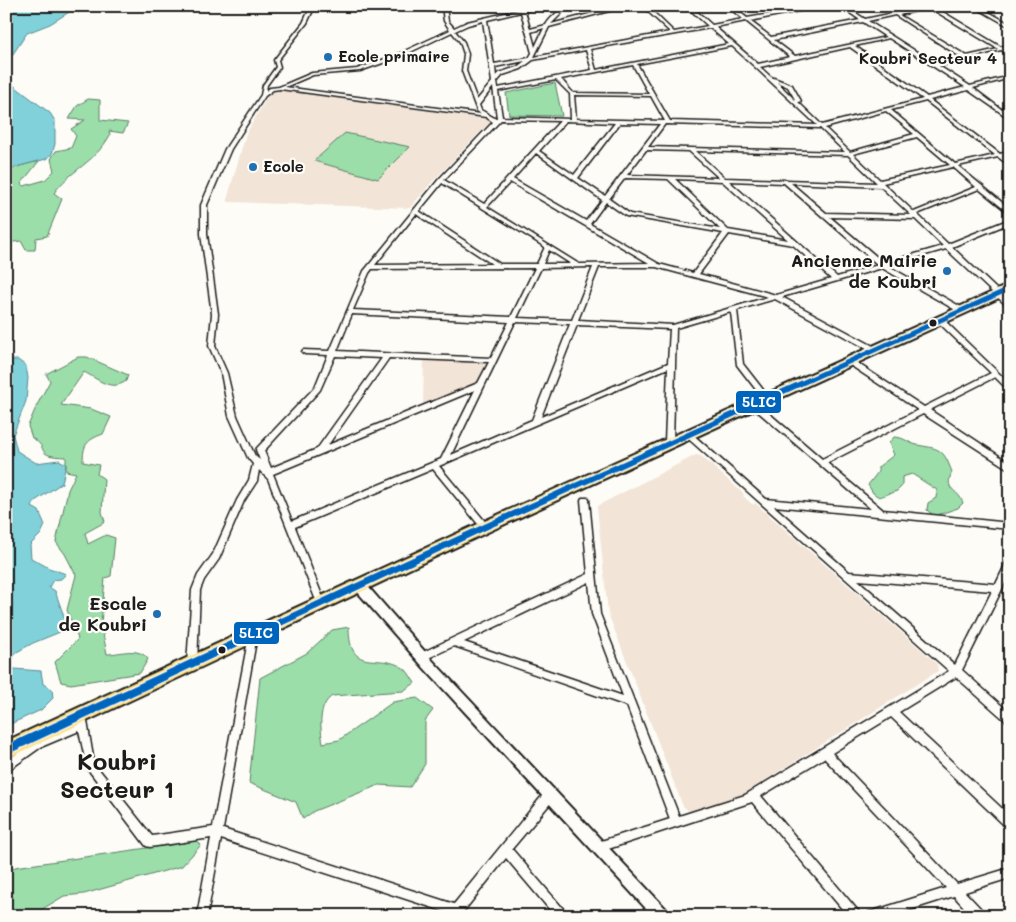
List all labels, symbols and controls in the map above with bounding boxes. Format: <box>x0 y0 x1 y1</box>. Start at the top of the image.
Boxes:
place label: Ecole primaire <box>338 46 449 66</box>
district label: Koubri Secteur 4 <box>859 47 997 68</box>
marker: Ecole primaire <box>322 51 334 63</box>
place label: Ecole <box>263 156 304 176</box>
marker: Ecole <box>247 161 259 173</box>
place label: Ancienne Mairie de Koubri <box>791 248 937 293</box>
marker: Ancienne Mairie de Koubri <box>941 265 953 277</box>
unlabelled marker <box>928 318 938 328</box>
line badge: 5LIC <box>735 390 782 414</box>
text: 5LIC <box>742 392 776 411</box>
place label: Escale de Koubri <box>58 591 147 636</box>
marker: Escale de Koubri <box>151 608 163 620</box>
line badge: 5LIC <box>233 621 280 645</box>
text: 5LIC <box>239 623 273 642</box>
unlabelled marker <box>217 645 227 655</box>
district label: Koubri Secteur 1 <box>60 745 174 804</box>

